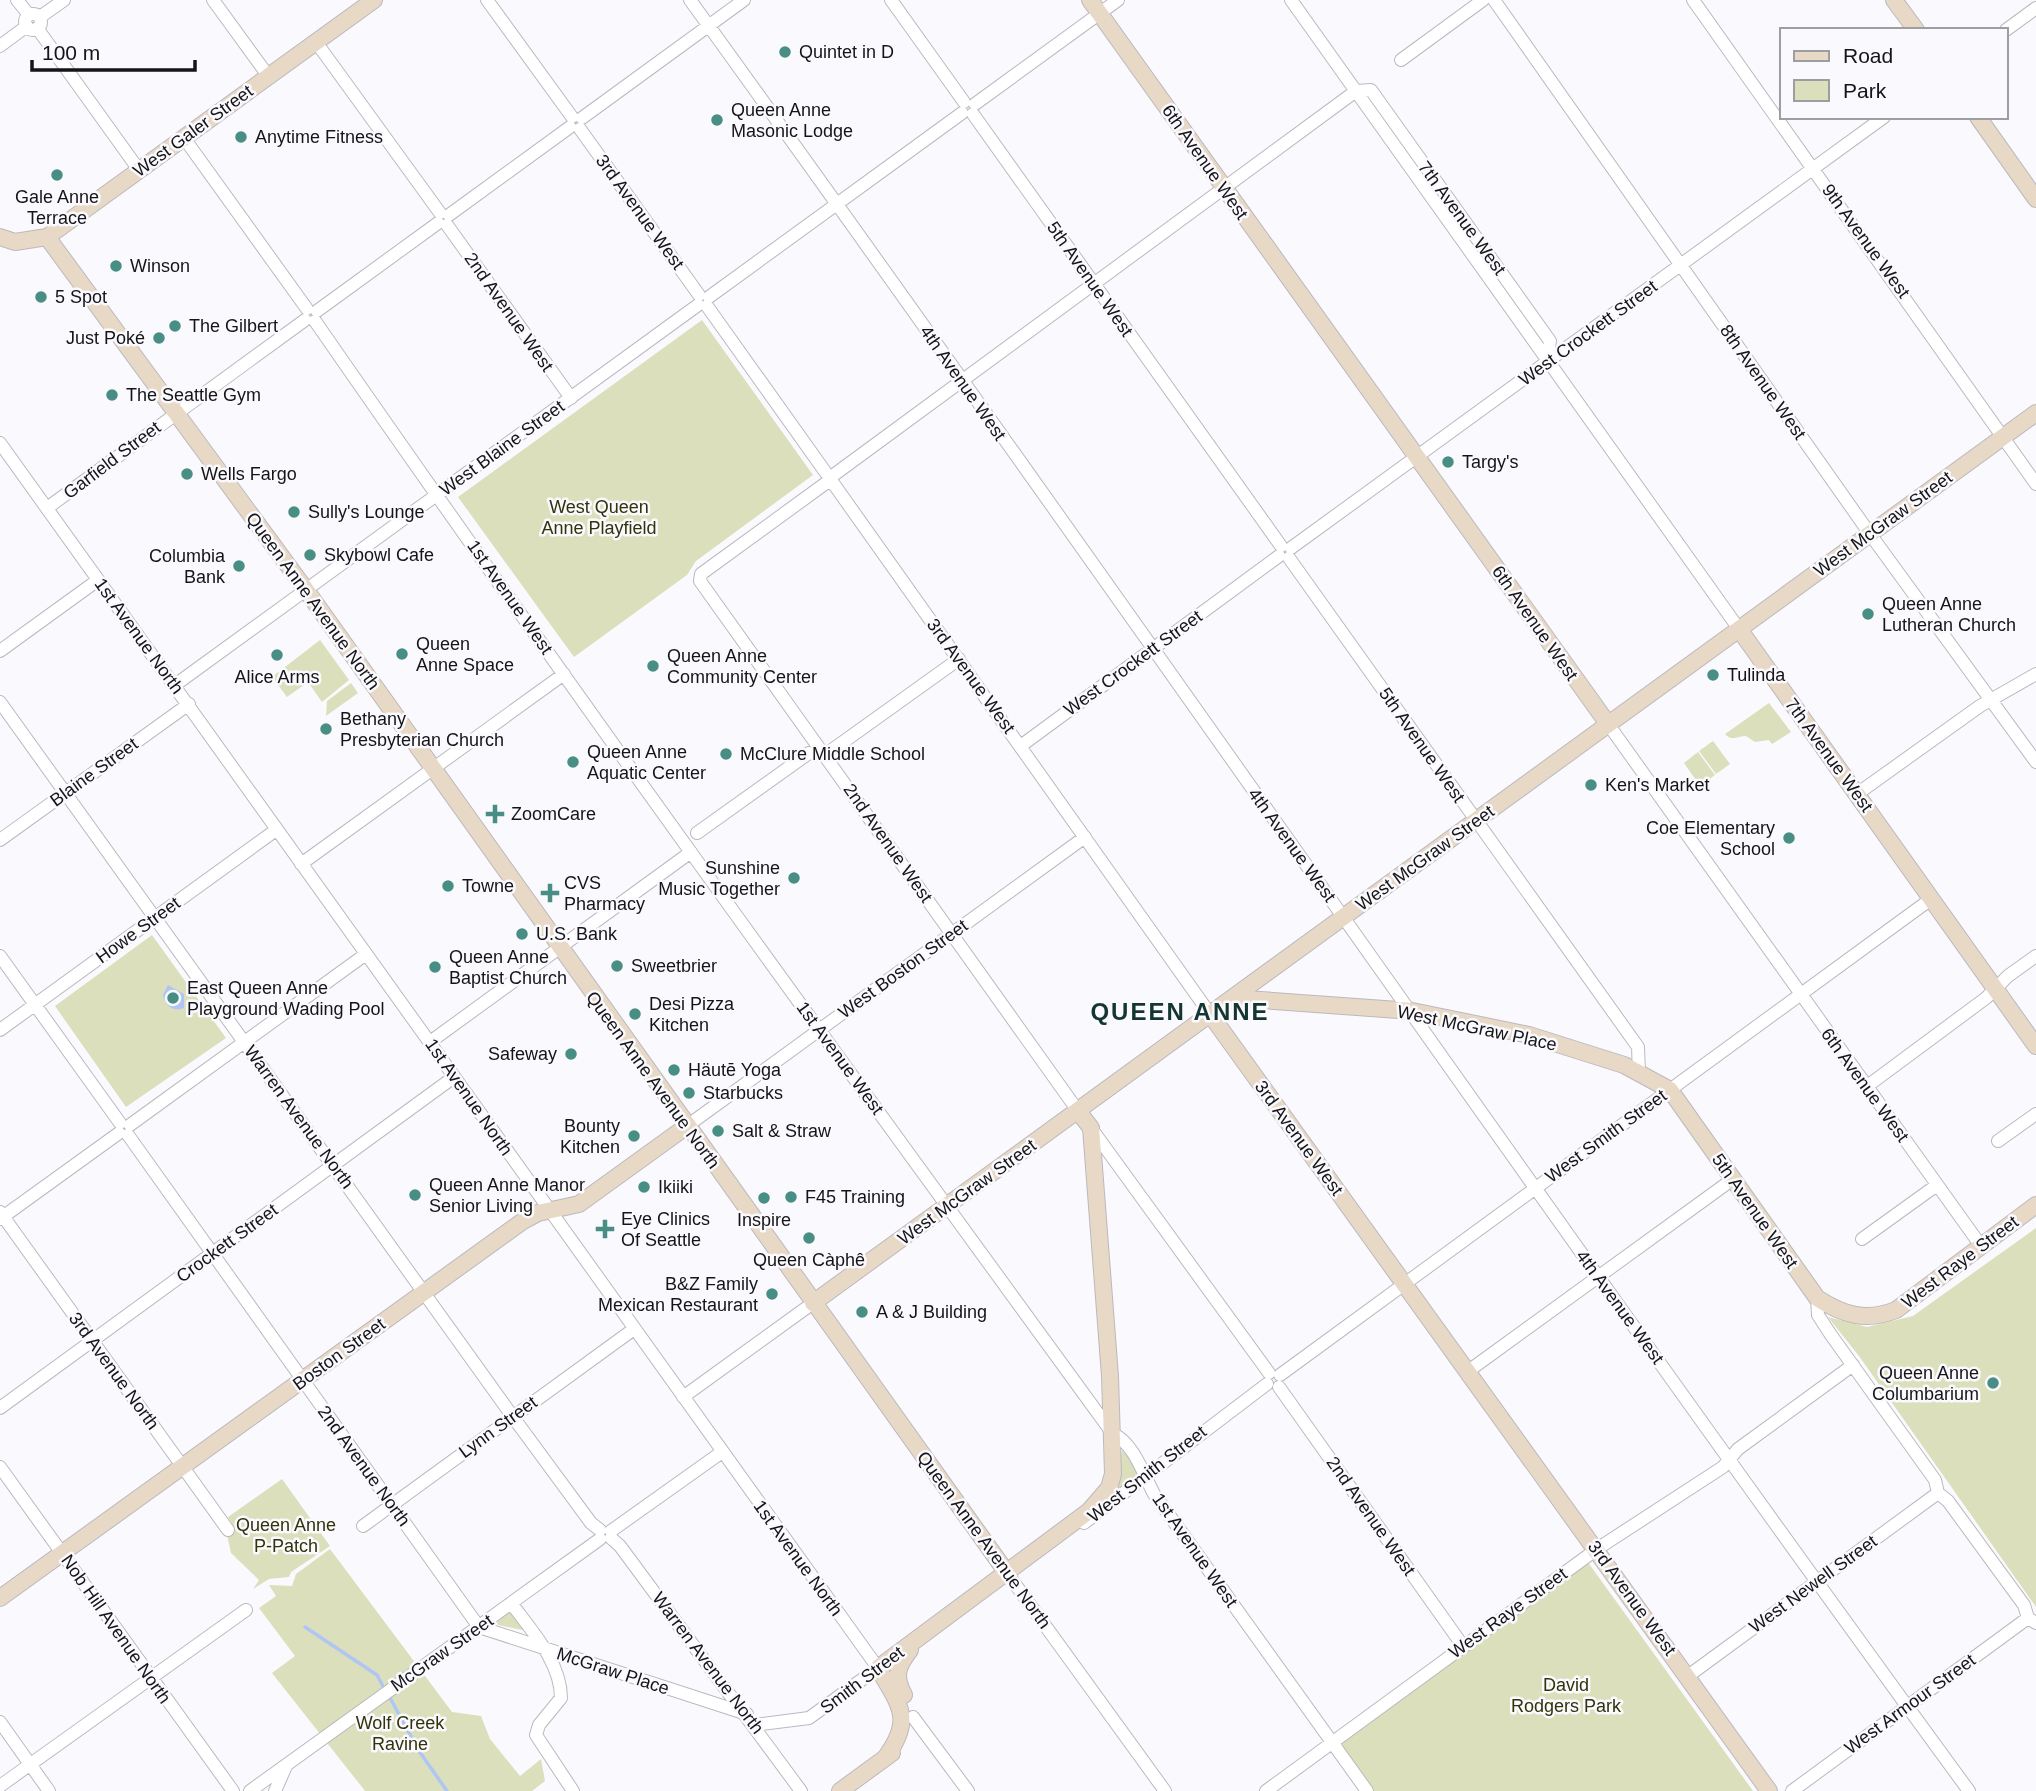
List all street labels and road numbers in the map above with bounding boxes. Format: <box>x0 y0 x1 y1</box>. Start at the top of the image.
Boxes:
street label: West Galer Street <box>129 81 257 181</box>
street label: 6th Avenue West <box>1158 101 1252 223</box>
street label: 3rd Avenue West <box>592 151 688 273</box>
street label: 7th Avenue West <box>1414 157 1510 279</box>
street label: 9th Avenue West <box>1818 180 1914 302</box>
street label: 5th Avenue West <box>1043 218 1137 340</box>
street label: 2nd Avenue West <box>461 249 557 375</box>
street label: West Crockett Street <box>1515 276 1661 390</box>
street label: 8th Avenue West <box>1716 321 1810 443</box>
street label: 4th Avenue West <box>916 322 1010 444</box>
street label: West Blaine Street <box>436 396 568 500</box>
street label: Garfield Street <box>60 417 164 503</box>
street label: West McGraw Street <box>1810 467 1956 581</box>
street label: Queen Anne Avenue North <box>242 509 384 693</box>
street label: 1st Avenue West <box>463 536 557 658</box>
street label: 6th Avenue West <box>1488 562 1582 684</box>
street label: 1st Avenue North <box>90 574 188 698</box>
street label: West Crockett Street <box>1060 606 1206 720</box>
street label: 3rd Avenue West <box>923 615 1019 737</box>
street label: 5th Avenue West <box>1375 684 1469 806</box>
street label: 7th Avenue West <box>1781 694 1877 816</box>
street label: Blaine Street <box>46 734 142 810</box>
street label: 2nd Avenue West <box>840 780 936 906</box>
street label: 4th Avenue West <box>1244 784 1340 906</box>
street label: West McGraw Street <box>1352 801 1498 915</box>
street label: Howe Street <box>92 893 184 967</box>
street label: West Boston Street <box>835 915 971 1023</box>
street label: Queen Anne Avenue North <box>582 988 724 1172</box>
street label: 1st Avenue West <box>792 998 888 1118</box>
street label: West McGraw Place <box>1395 1001 1559 1055</box>
street label: 6th Avenue West <box>1817 1024 1913 1146</box>
street label: 1st Avenue North <box>421 1035 517 1159</box>
street label: Warren Avenue North <box>240 1042 358 1192</box>
street label: 3rd Avenue West <box>1251 1077 1347 1199</box>
street label: West Smith Street <box>1542 1085 1670 1187</box>
street label: West McGraw Street <box>894 1135 1040 1249</box>
street label: 5th Avenue West <box>1708 1150 1802 1272</box>
street label: Crockett Street <box>173 1200 281 1286</box>
street label: West Raye Street <box>1898 1212 2022 1312</box>
street label: 4th Avenue West <box>1572 1246 1668 1368</box>
street label: 3rd Avenue North <box>65 1309 163 1433</box>
street label: Boston Street <box>289 1314 389 1394</box>
street label: Lynn Street <box>455 1392 541 1462</box>
street label: 2nd Avenue North <box>314 1402 414 1530</box>
street label: West Smith Street <box>1084 1422 1210 1526</box>
street label: Queen Anne Avenue North <box>913 1448 1055 1632</box>
street label: 2nd Avenue West <box>1323 1453 1419 1579</box>
street label: 1st Avenue West <box>1148 1489 1242 1611</box>
street label: 1st Avenue North <box>749 1496 847 1620</box>
street label: West Newell Street <box>1745 1531 1881 1637</box>
street label: 3rd Avenue West <box>1584 1537 1680 1659</box>
street label: Nob Hill Avenue North <box>57 1551 175 1707</box>
street label: West Raye Street <box>1445 1564 1571 1662</box>
street label: Warren Avenue North <box>648 1588 768 1738</box>
street label: McGraw Street <box>387 1610 497 1696</box>
street label: Smith Street <box>816 1642 908 1718</box>
street label: McGraw Place <box>554 1643 672 1699</box>
street label: West Armour Street <box>1841 1650 1979 1758</box>

